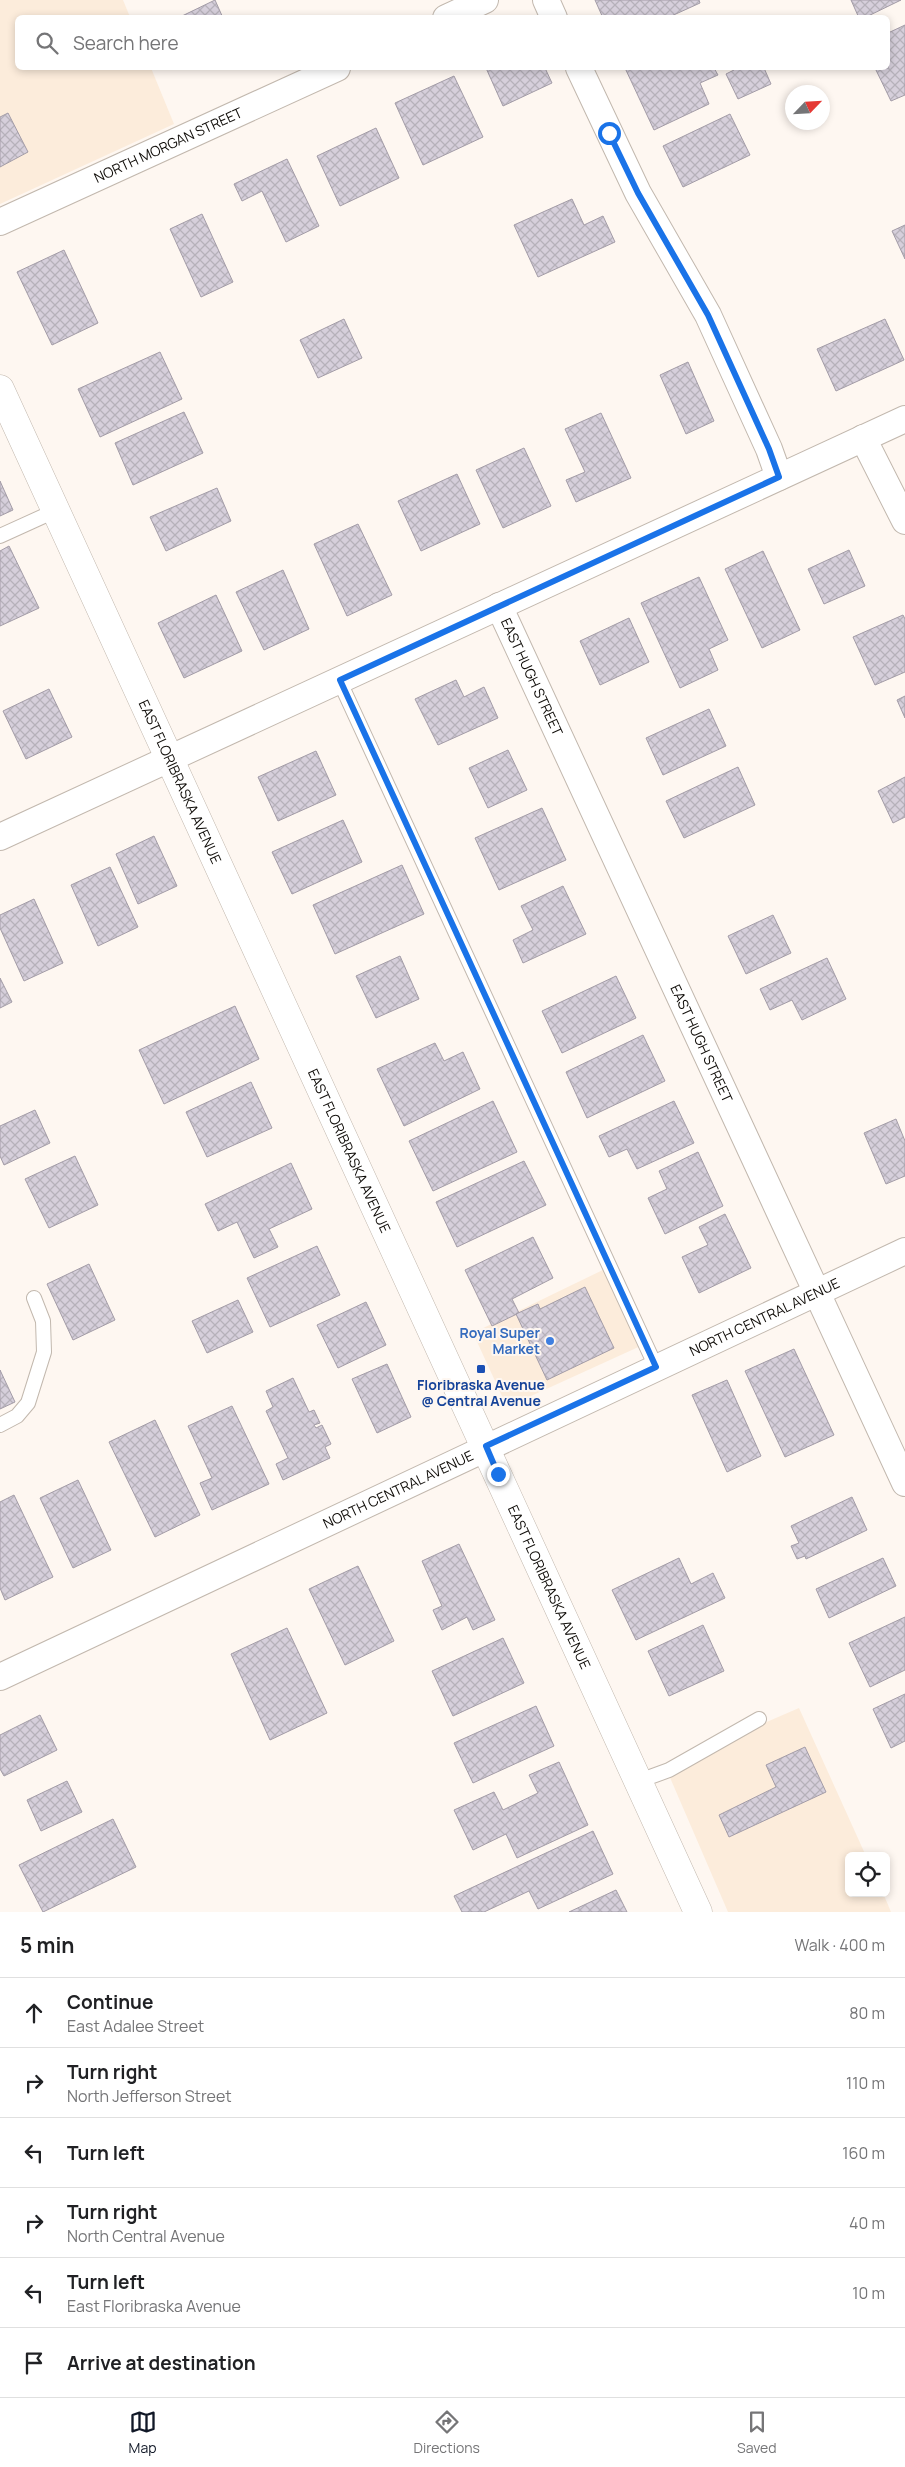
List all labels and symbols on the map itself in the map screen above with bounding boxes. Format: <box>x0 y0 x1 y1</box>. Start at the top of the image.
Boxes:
north arrow <box>785 85 830 130</box>
street label: NORTH MORGAN STREET <box>91 102 246 187</box>
route start <box>598 122 621 145</box>
street label: EAST HUGH STREET <box>497 615 568 739</box>
street label: EAST FLORIBRASKA AVENUE <box>135 696 226 867</box>
street label: EAST HUGH STREET <box>666 981 738 1106</box>
street label: EAST FLORIBRASKA AVENUE <box>304 1065 395 1236</box>
street label: NORTH CENTRAL AVENUE <box>686 1273 843 1360</box>
place label: Royal Super Market <box>459 1323 540 1358</box>
marker: Royal Super Market <box>544 1335 556 1347</box>
marker: Floribraska Avenue @ Central Avenue <box>475 1363 487 1375</box>
place label: Floribraska Avenue @ Central Avenue <box>417 1375 545 1410</box>
street label: NORTH CENTRAL AVENUE <box>320 1446 476 1533</box>
route end <box>487 1463 510 1486</box>
street label: EAST FLORIBRASKA AVENUE <box>504 1502 595 1672</box>

